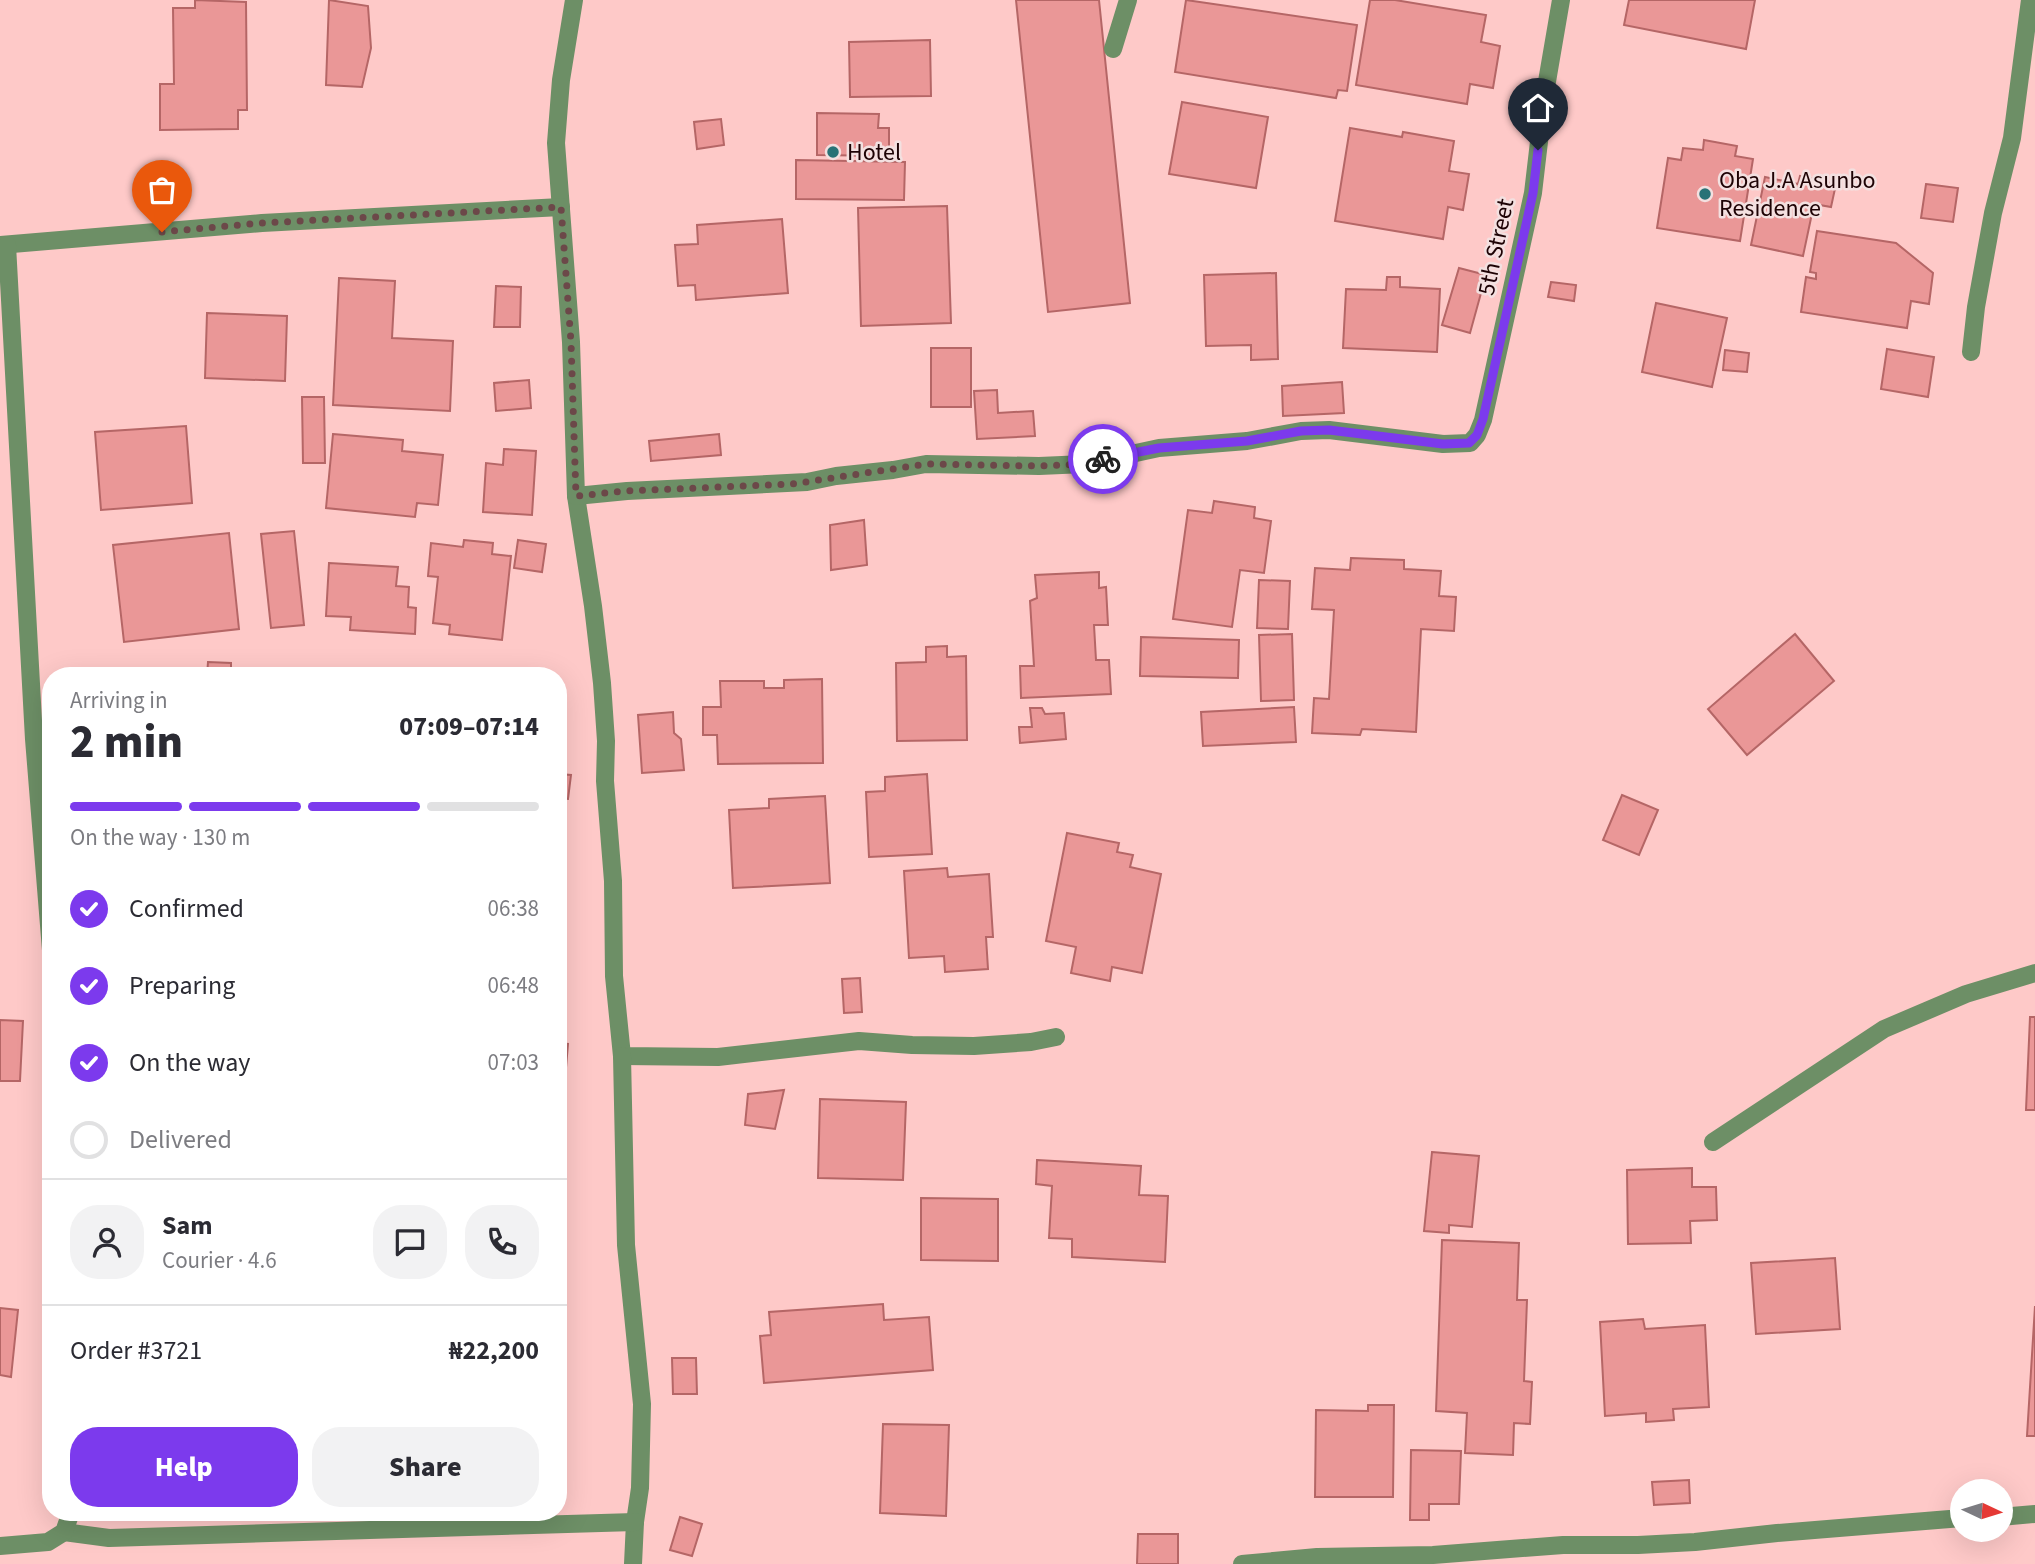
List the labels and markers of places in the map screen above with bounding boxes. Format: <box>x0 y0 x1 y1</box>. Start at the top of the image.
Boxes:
pin <box>1508 78 1568 150</box>
place label: Hotel <box>847 135 901 170</box>
marker: Hotel <box>825 144 841 160</box>
pin <box>132 160 192 232</box>
place label: Oba J.A Asunbo Residence <box>1719 163 1876 226</box>
marker: Oba J.A Asunbo Residence <box>1697 186 1713 202</box>

